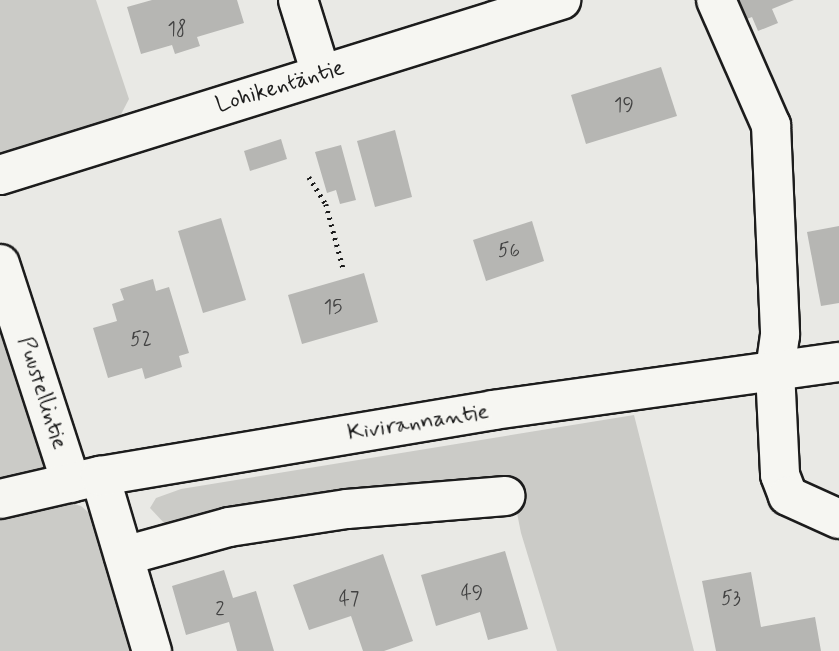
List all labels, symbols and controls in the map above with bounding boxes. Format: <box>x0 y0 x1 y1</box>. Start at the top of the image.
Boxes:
house number: 18 <box>168 19 186 41</box>
street label: Lohikentäntie <box>212 54 348 120</box>
house number: 19 <box>614 95 634 117</box>
house number: 56 <box>498 240 520 262</box>
house number: 15 <box>324 297 342 319</box>
house number: 52 <box>130 329 152 351</box>
street label: Puustellintie <box>11 333 73 453</box>
street label: Kivirannantie <box>345 398 491 448</box>
house number: 49 <box>461 583 483 605</box>
house number: 53 <box>721 588 741 610</box>
house number: 47 <box>339 589 359 611</box>
house number: 2 <box>215 599 225 621</box>

